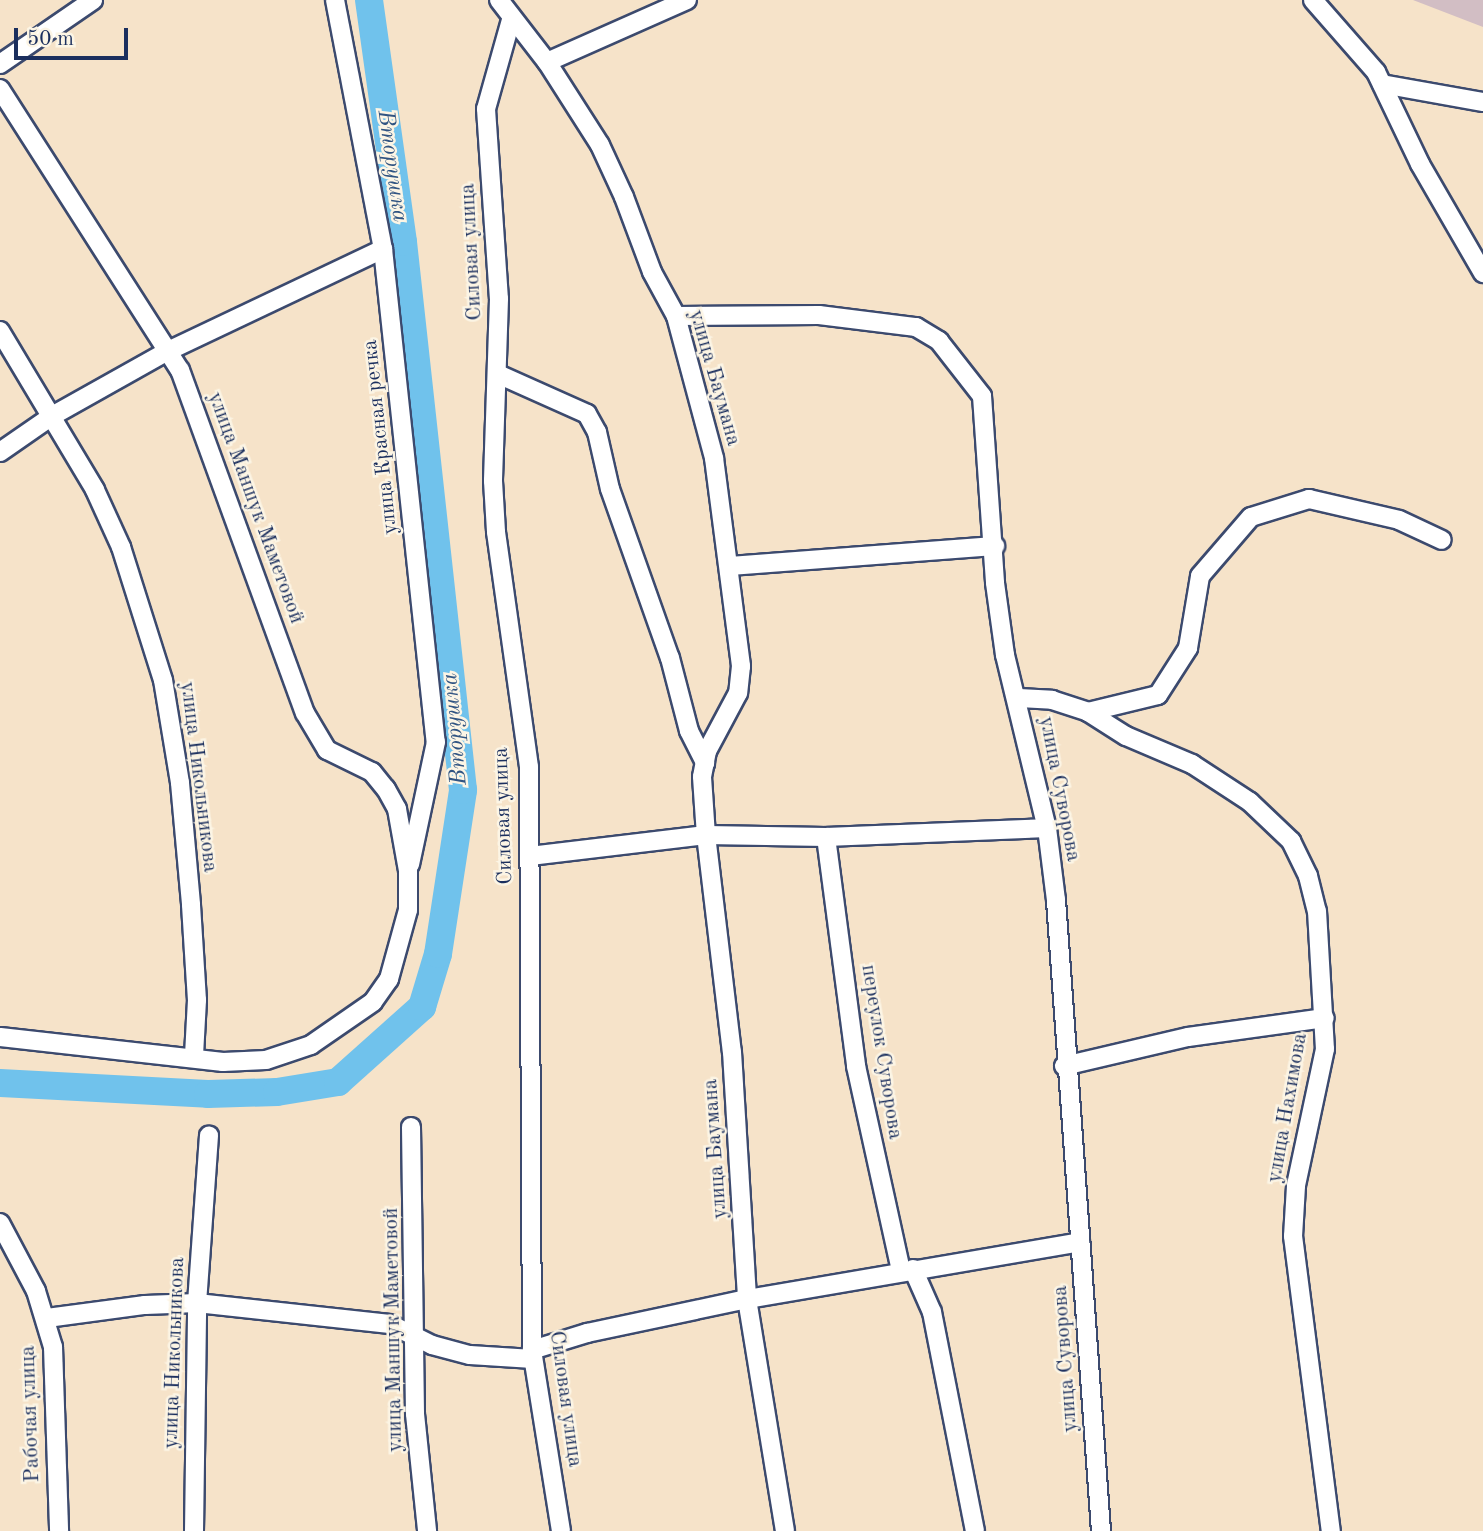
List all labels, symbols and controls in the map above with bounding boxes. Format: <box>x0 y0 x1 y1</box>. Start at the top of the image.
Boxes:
scale bar <box>18 14 131 58</box>
text: 50 m <box>27 29 74 50</box>
water label: Вторушка <box>370 108 414 224</box>
street label: Силовая улица <box>456 183 488 321</box>
street label: улица Баумана <box>683 307 745 449</box>
street label: улица Красная речка <box>358 338 404 536</box>
street label: улица Маншук Маметовой <box>201 389 309 627</box>
water label: Вторушка <box>436 672 474 786</box>
street label: улица Никольникова <box>174 680 222 874</box>
street label: улица Суворова <box>1033 714 1085 864</box>
street label: Силовая улица <box>489 747 519 885</box>
street label: переулок Суворова <box>855 963 907 1141</box>
street label: улица Нахимова <box>1262 1031 1314 1185</box>
street label: улица Баумана <box>699 1078 733 1220</box>
street label: улица Маншук Маметовой <box>379 1208 409 1452</box>
street label: улица Никольникова <box>159 1257 191 1449</box>
street label: улица Суворова <box>1048 1285 1084 1433</box>
street label: Силовая улица <box>543 1329 587 1469</box>
street label: Рабочая улица <box>16 1345 46 1483</box>

